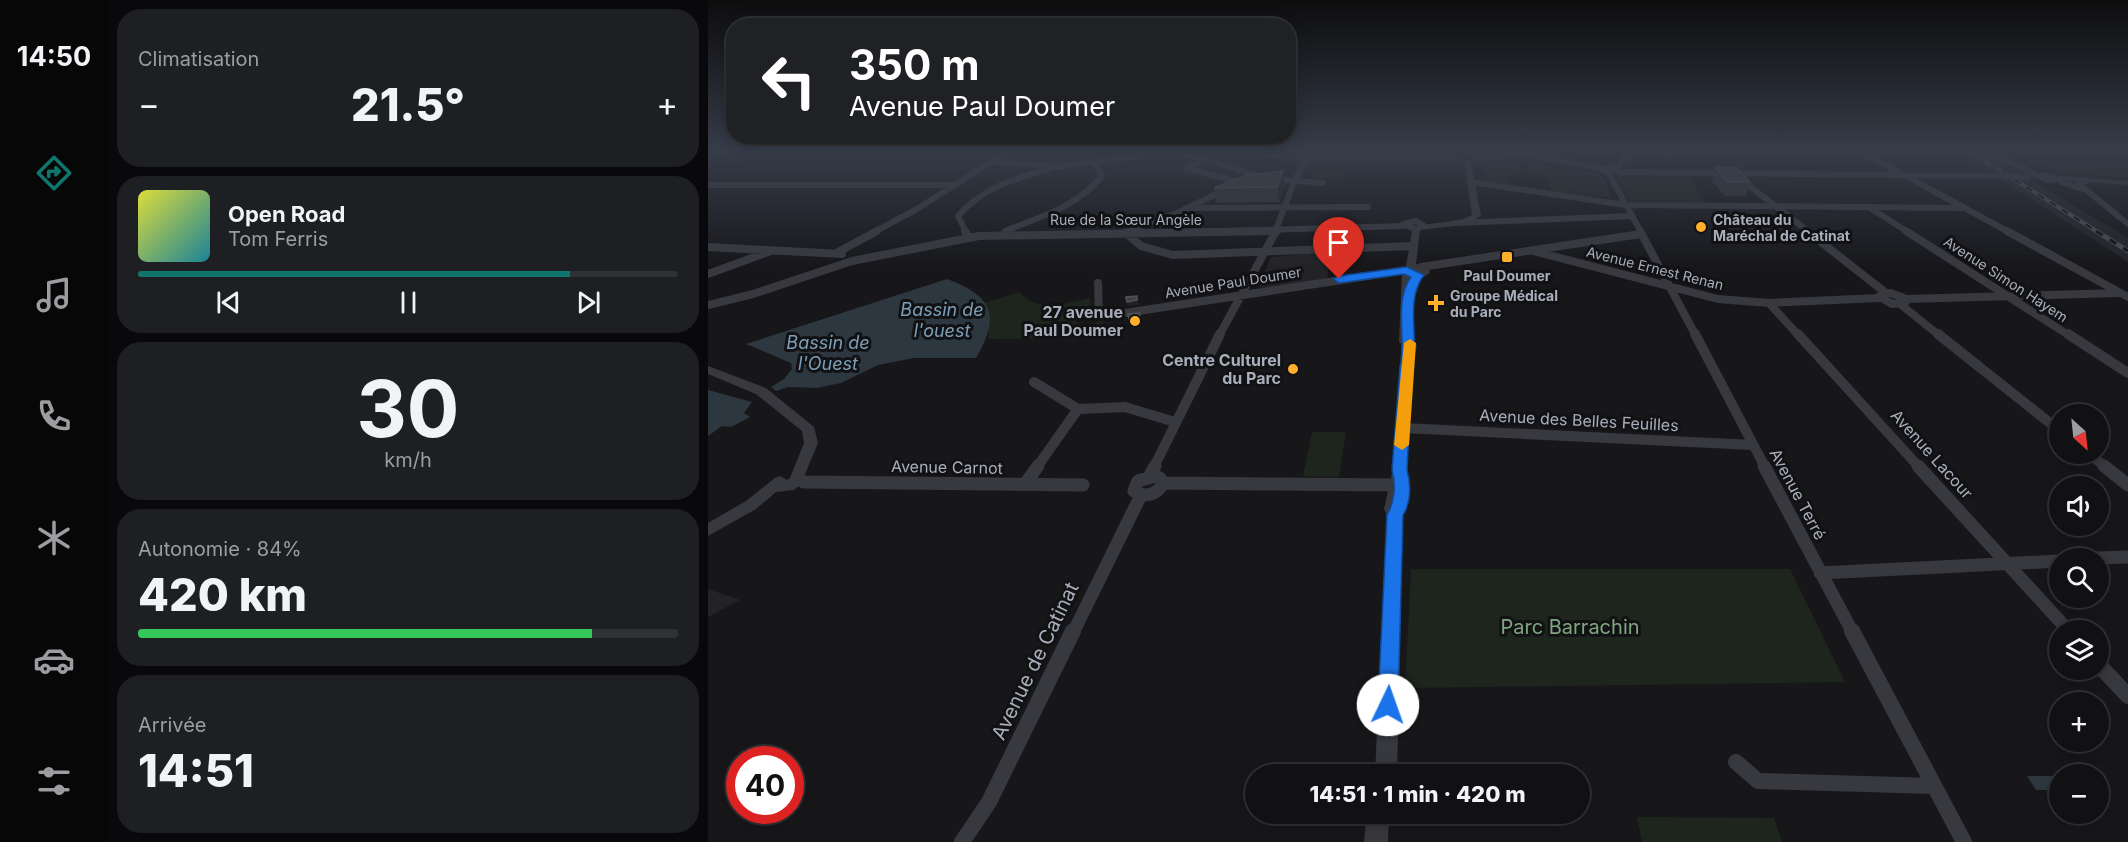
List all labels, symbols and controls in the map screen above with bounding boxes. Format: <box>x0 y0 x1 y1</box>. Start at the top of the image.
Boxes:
text: 350 m <box>849 39 980 90</box>
text: 14:50 <box>17 40 91 73</box>
icon: left <box>750 42 828 120</box>
text: Climatisation <box>138 47 259 71</box>
text: 21.5° <box>351 77 465 132</box>
text: − <box>138 84 160 124</box>
text: + <box>656 84 678 124</box>
text: Avenue Paul Doumer <box>849 90 1115 123</box>
icon: directions <box>33 152 75 194</box>
text: Open Road <box>228 201 345 227</box>
street label: Rue de la Sœur Angèle <box>1050 211 1202 228</box>
place label: Château du Maréchal de Catinat <box>1713 211 1850 244</box>
pin <box>1313 217 1364 279</box>
marker: Château du Maréchal de Catinat <box>1694 220 1708 234</box>
icon: arrive <box>1322 226 1355 259</box>
text: Tom Ferris <box>228 227 328 251</box>
street label: Avenue Simon Hayem <box>1941 233 2071 325</box>
street label: Avenue Ernest Renan <box>1585 243 1725 293</box>
marker: Paul Doumer <box>1500 250 1514 264</box>
street label: Avenue Paul Doumer <box>1164 263 1302 301</box>
place label: Paul Doumer <box>1463 267 1551 284</box>
icon: music <box>33 274 75 316</box>
icon: previous <box>212 286 245 319</box>
icon: pause <box>392 286 425 319</box>
icon: next <box>572 286 605 319</box>
place label: Groupe Médical du Parc <box>1450 287 1558 320</box>
marker: Groupe Médical du Parc <box>1427 294 1445 312</box>
water label: Bassin de l'ouest <box>900 299 984 341</box>
place label: 27 avenue Paul Doumer <box>1023 302 1123 340</box>
marker: 27 avenue Paul Doumer <box>1128 314 1142 328</box>
water label: Bassin de l'Ouest <box>786 332 870 374</box>
place label: Centre Culturel du Parc <box>1162 350 1281 388</box>
text: 30 <box>357 361 459 456</box>
marker: Centre Culturel du Parc <box>1286 362 1300 376</box>
icon: phone <box>33 395 75 437</box>
north arrow <box>2049 404 2109 464</box>
map controls <box>2049 404 2109 824</box>
street label: Avenue des Belles Feuilles <box>1479 405 1679 435</box>
street label: Avenue Lacour <box>1887 405 1977 503</box>
street label: Avenue Terré <box>1766 445 1830 543</box>
text: km/h <box>384 448 432 472</box>
street label: Avenue Carnot <box>891 456 1003 478</box>
button: sound <box>2049 476 2109 536</box>
icon: climate <box>33 517 75 559</box>
text: Autonomie · 84% <box>138 537 302 561</box>
button: search <box>2049 548 2109 608</box>
text: 420 km <box>138 567 307 622</box>
street label: Avenue de Catinat <box>986 578 1084 744</box>
park label: Parc Barrachin <box>1500 615 1640 639</box>
button: layers <box>2049 620 2109 680</box>
icon: car <box>33 639 75 681</box>
position arrow <box>1356 673 1420 737</box>
button: + <box>2049 692 2109 752</box>
text: Arrivée <box>138 713 207 737</box>
text: 14:51 <box>138 743 254 798</box>
speed limit sign: 40 <box>726 746 804 824</box>
icon: filters <box>33 760 75 802</box>
button: − <box>2049 764 2109 824</box>
text: 14:51 · 1 min · 420 m <box>1309 781 1526 807</box>

